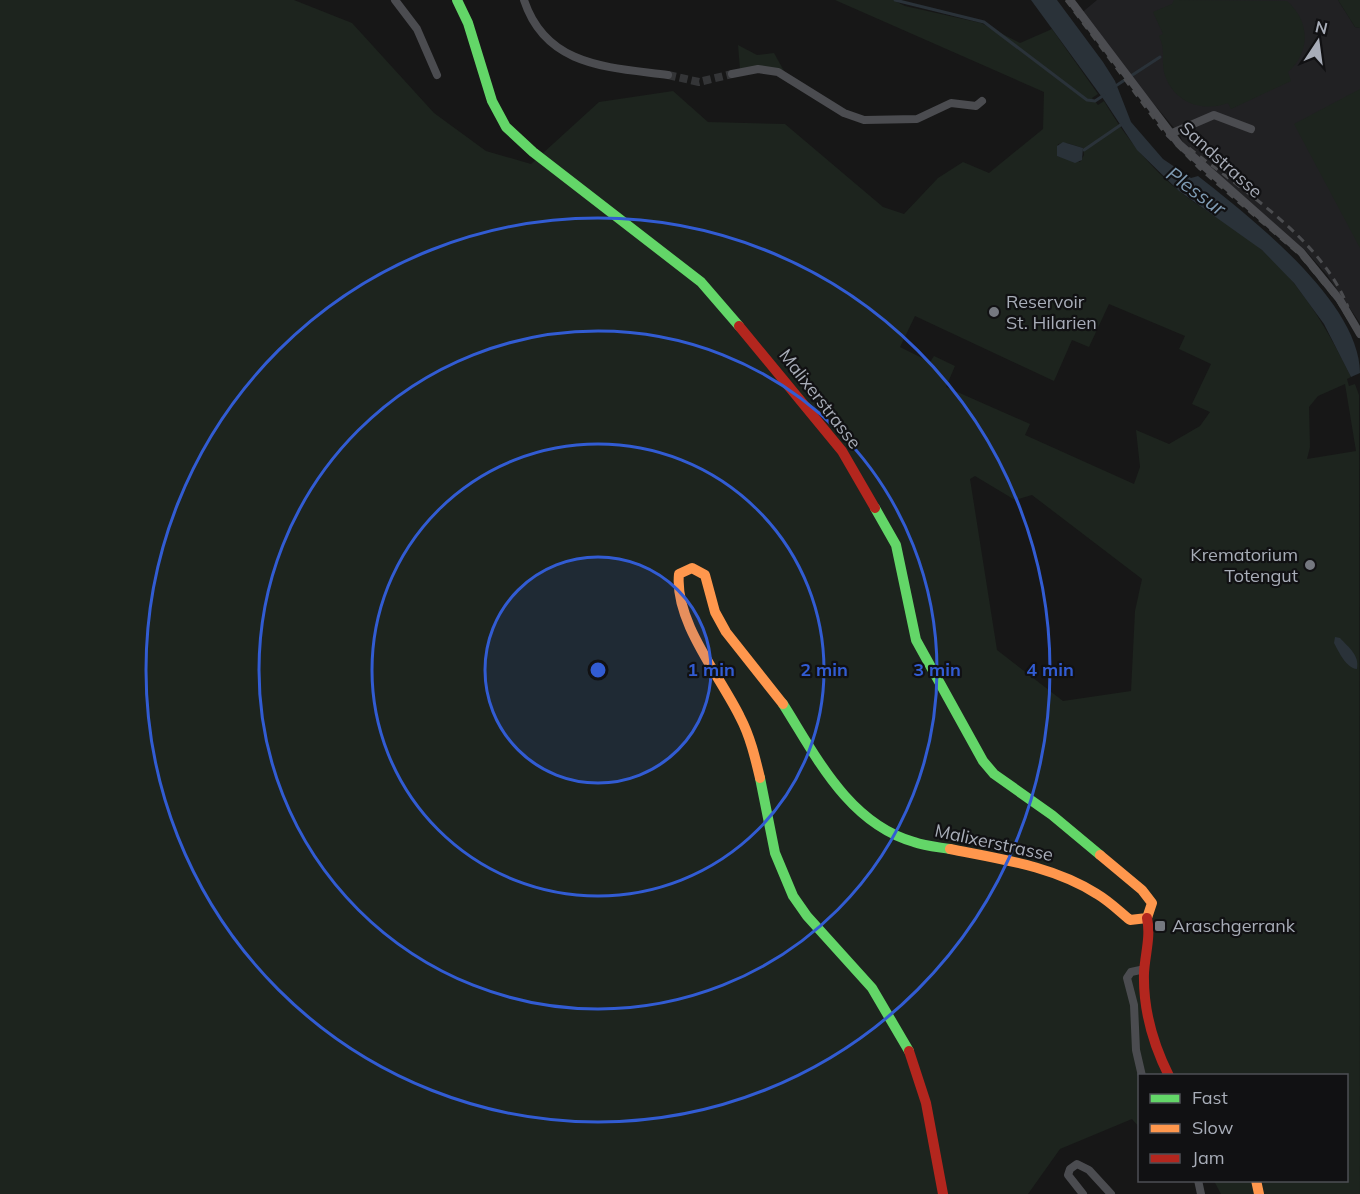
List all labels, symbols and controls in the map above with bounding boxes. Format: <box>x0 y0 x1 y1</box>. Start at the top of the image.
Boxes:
north arrow <box>1288 12 1348 72</box>
text: N <box>1313 16 1330 38</box>
street label: Sandstrasse <box>1175 116 1267 203</box>
water label: Plessur <box>1162 161 1231 221</box>
place label: Reservoir St. Hilarien <box>1006 290 1097 334</box>
marker: Reservoir St. Hilarien <box>987 305 1001 319</box>
street label: Malixerstrasse <box>774 344 867 453</box>
place label: Krematorium Totengut <box>1190 543 1298 587</box>
marker: Krematorium Totengut <box>1303 558 1317 572</box>
text: 1 min <box>687 658 735 681</box>
text: 2 min <box>800 658 848 681</box>
text: 3 min <box>913 658 961 681</box>
text: 4 min <box>1026 658 1074 681</box>
centre of rings <box>588 660 608 680</box>
street label: Malixerstrasse <box>933 819 1055 866</box>
place label: Araschgerrank <box>1172 914 1296 937</box>
marker: Araschgerrank <box>1153 919 1167 933</box>
legend <box>1138 1074 1348 1182</box>
text: Fast <box>1192 1086 1228 1109</box>
text: Slow <box>1192 1116 1234 1139</box>
text: Jam <box>1192 1146 1225 1169</box>

